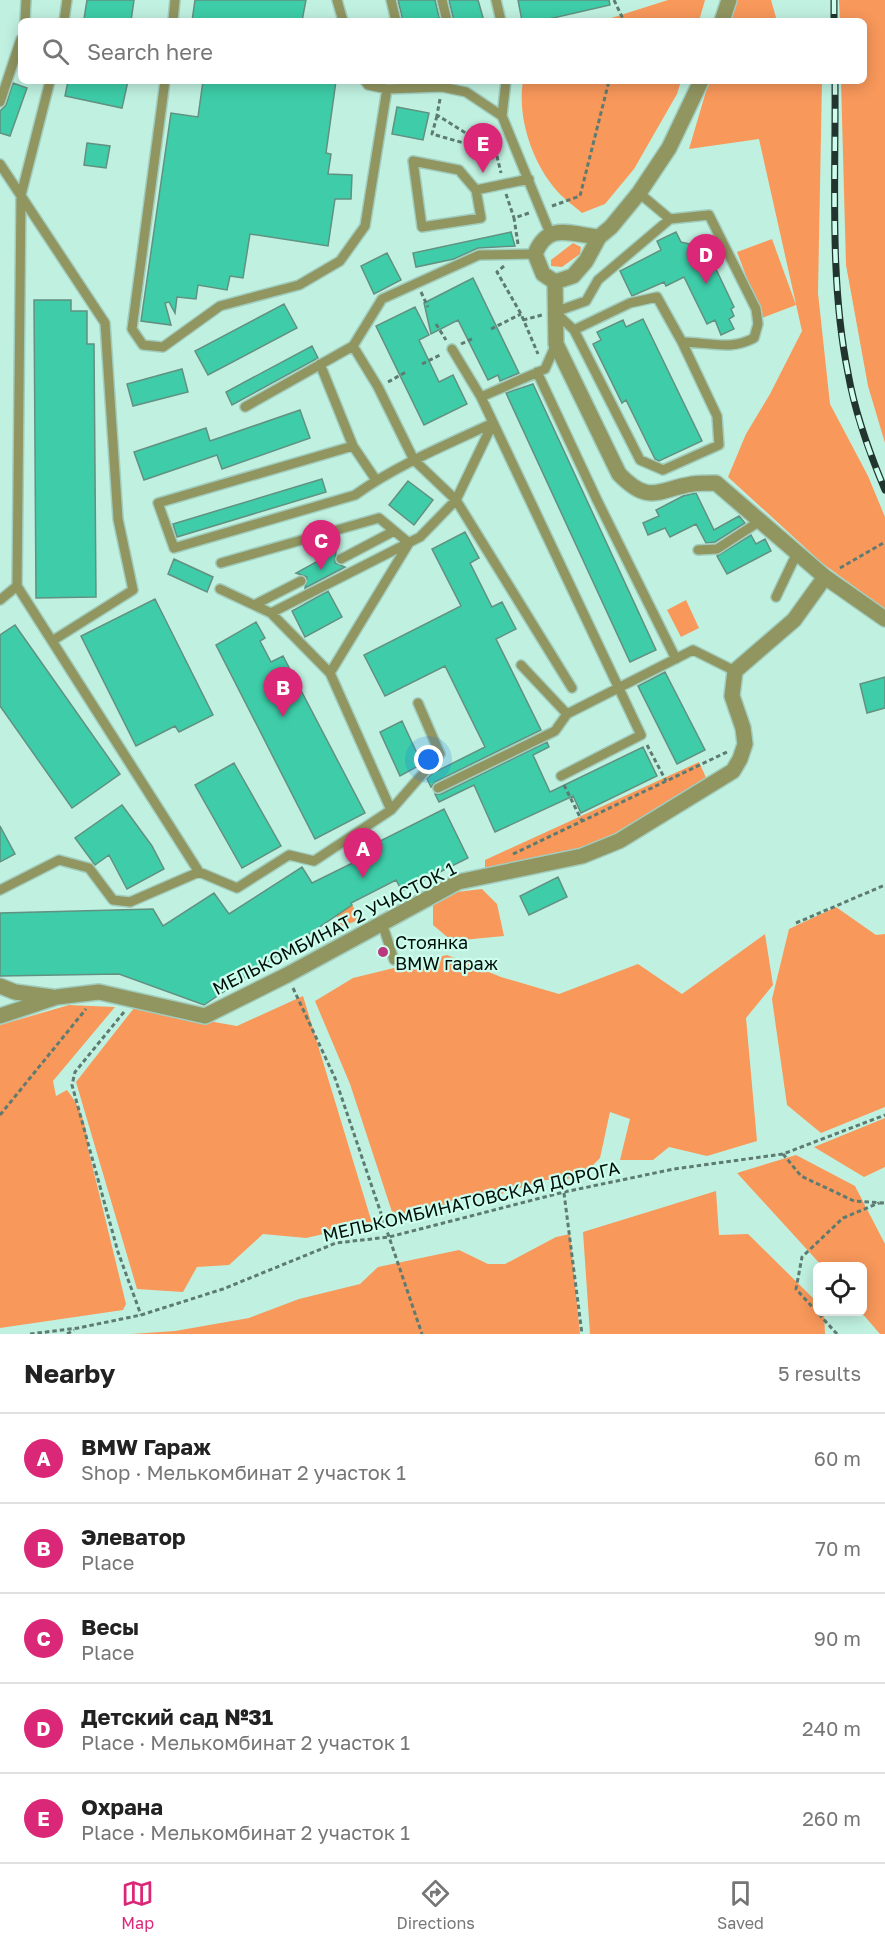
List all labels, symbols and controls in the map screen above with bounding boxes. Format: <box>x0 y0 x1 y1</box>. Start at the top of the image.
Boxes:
search box <box>18 18 867 84</box>
icon: search <box>39 35 72 68</box>
text: Search here <box>87 38 213 65</box>
pin: E <box>464 124 502 173</box>
pin: D <box>686 234 726 284</box>
pin: C <box>302 520 340 570</box>
pin: B <box>264 668 302 717</box>
your location <box>414 745 443 774</box>
pin: A <box>344 828 382 878</box>
street label: МЕЛЬКОМБИНАТ 2 УЧАСТОК 1 <box>209 857 460 999</box>
place label: Стоянка BMW гараж <box>395 931 498 974</box>
marker: Стоянка BMW гараж <box>376 945 390 959</box>
street label: МЕЛЬКОМБИНАТОВСКАЯ ДОРОГА <box>320 1156 622 1246</box>
map controls <box>813 1262 867 1316</box>
button: locate <box>813 1262 867 1316</box>
text: Nearby <box>24 1358 115 1389</box>
text: 5 results <box>778 1361 861 1385</box>
text: BMW Гараж <box>81 1433 211 1460</box>
text: A <box>36 1446 51 1470</box>
text: 60 m <box>814 1446 861 1470</box>
text: Shop · Мелькомбинат 2 участок 1 <box>81 1460 406 1484</box>
text: Элеватор <box>81 1523 185 1550</box>
text: B <box>36 1536 51 1560</box>
text: 70 m <box>815 1536 861 1560</box>
text: Place <box>81 1550 134 1574</box>
text: Весы <box>81 1613 139 1640</box>
text: C <box>36 1626 51 1650</box>
text: 90 m <box>814 1626 861 1650</box>
text: Place <box>81 1640 134 1664</box>
text: Детский сад №31 <box>81 1703 273 1730</box>
text: D <box>36 1716 51 1740</box>
text: 240 m <box>802 1716 861 1740</box>
text: Place · Мелькомбинат 2 участок 1 <box>81 1730 410 1754</box>
text: Охрана <box>81 1793 163 1820</box>
text: E <box>37 1806 50 1830</box>
text: 260 m <box>802 1806 861 1830</box>
text: Place · Мелькомбинат 2 участок 1 <box>81 1820 410 1844</box>
tab: Map <box>121 1877 154 1933</box>
tab: Directions <box>397 1877 475 1933</box>
tab: Saved <box>717 1877 764 1933</box>

